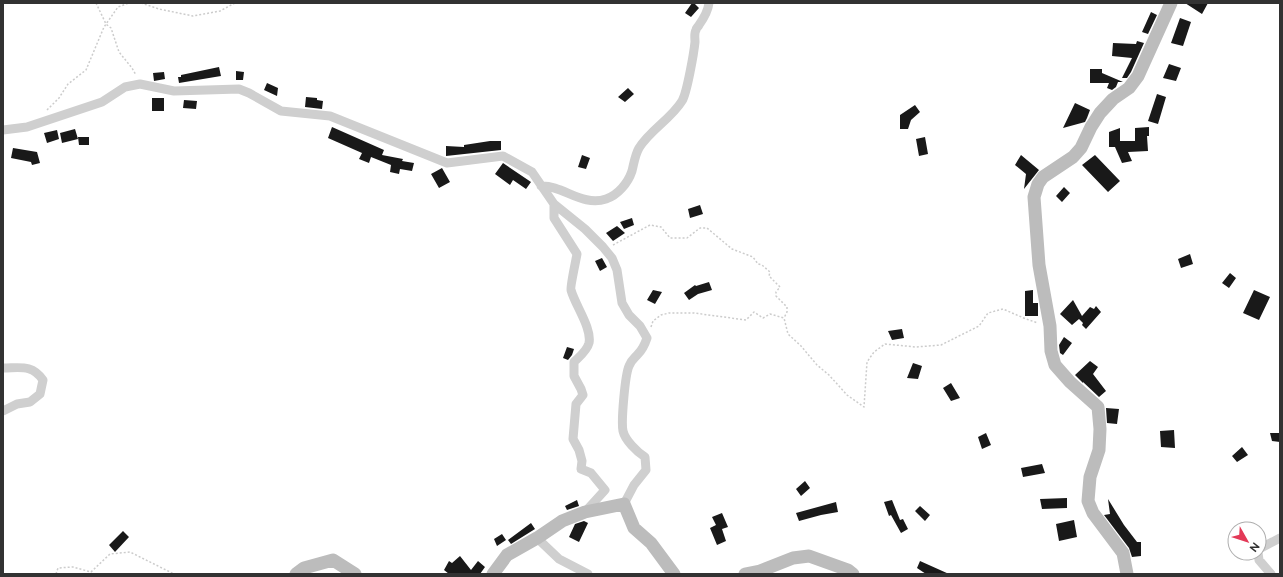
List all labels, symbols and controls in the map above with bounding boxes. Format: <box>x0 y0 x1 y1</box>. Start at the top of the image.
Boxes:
north arrow <box>1227 521 1267 561</box>
text: N <box>1247 540 1262 554</box>

